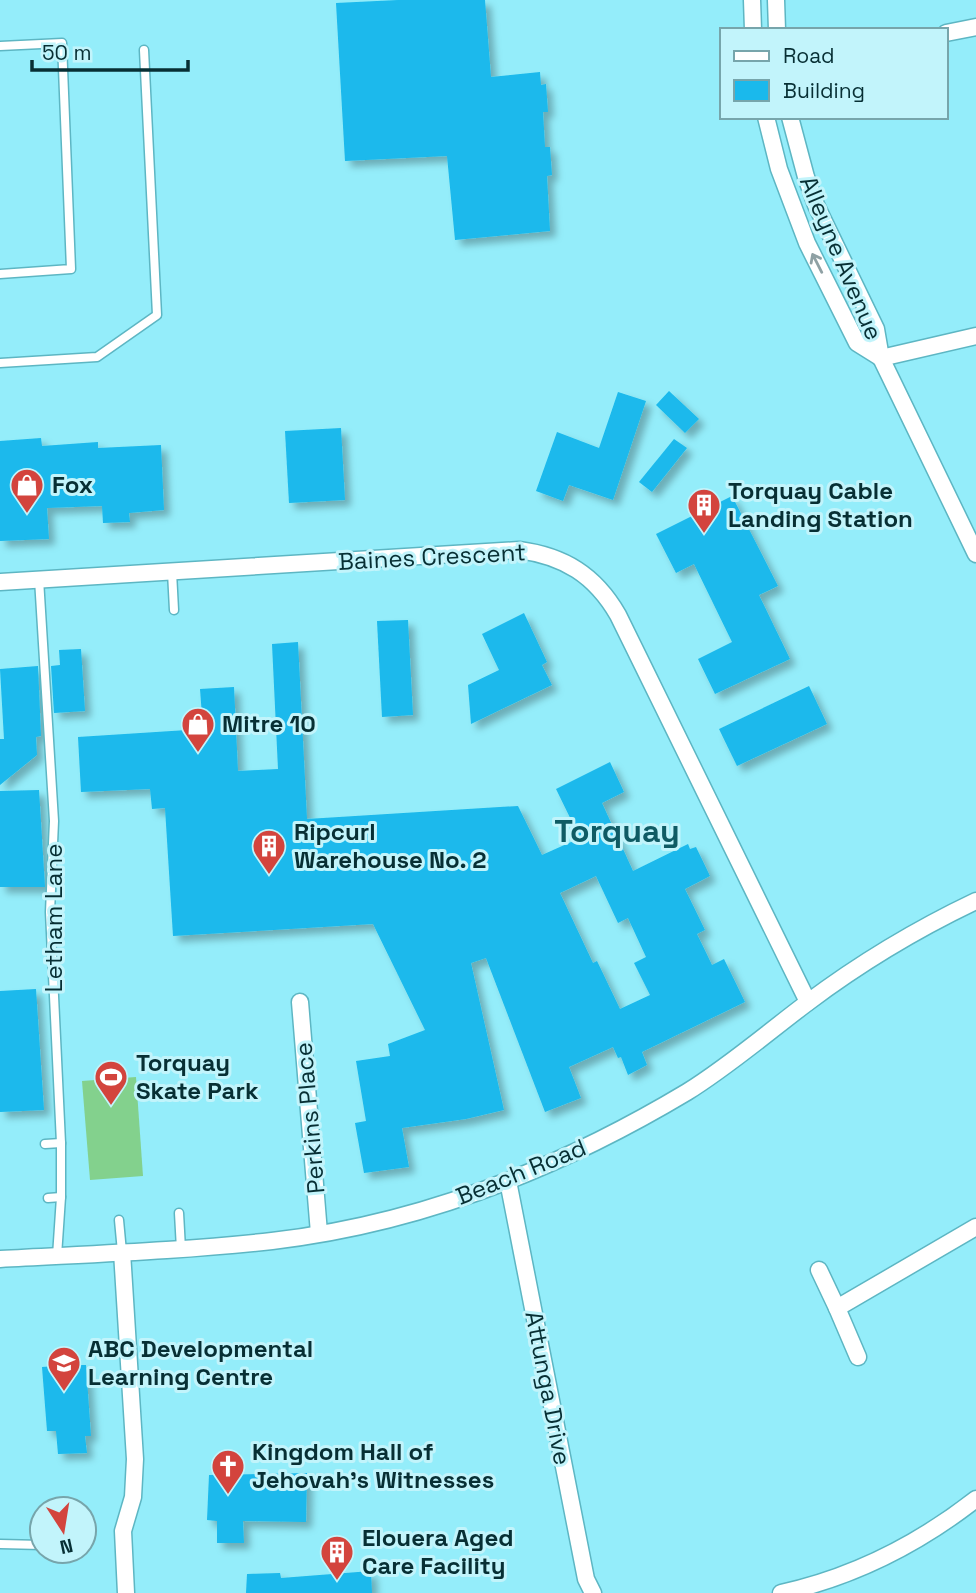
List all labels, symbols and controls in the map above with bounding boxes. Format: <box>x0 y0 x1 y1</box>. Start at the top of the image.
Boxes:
scale bar <box>32 28 187 72</box>
legend <box>720 28 948 119</box>
text: 50 m <box>42 39 92 66</box>
text: Road <box>783 42 835 69</box>
text: Building <box>783 77 865 104</box>
street label: Alleyne Avenue <box>793 171 890 345</box>
one-way arrow <box>810 253 824 274</box>
shop icon: Fox <box>8 466 46 515</box>
place label: Fox <box>52 469 93 500</box>
place label: Torquay Cable Landing Station <box>728 475 913 534</box>
building icon: Torquay Cable Landing Station <box>685 486 723 535</box>
street label: Baines Crescent <box>337 536 527 577</box>
shop icon: Mitre 10 <box>179 705 217 754</box>
place label: Mitre 10 <box>222 708 316 739</box>
district label: Torquay <box>554 811 680 851</box>
place label: Ripcurl Warehouse No. 2 <box>294 816 486 875</box>
building icon: Ripcurl Warehouse No. 2 <box>250 827 288 876</box>
street label: Letham Lane <box>38 844 69 992</box>
street label: Perkins Place <box>287 1041 332 1195</box>
place label: Torquay Skate Park <box>136 1047 259 1106</box>
sports icon: Torquay Skate Park <box>92 1058 130 1107</box>
street label: Beach Road <box>451 1131 590 1212</box>
street label: Attunga Drive <box>518 1308 579 1468</box>
place label: ABC Developmental Learning Centre <box>88 1333 313 1392</box>
school or university icon: ABC Developmental Learning Centre <box>45 1344 83 1393</box>
place label: Kingdom Hall of Jehovah's Witnesses <box>252 1436 494 1495</box>
church icon: Kingdom Hall of Jehovah's Witnesses <box>209 1447 247 1496</box>
north arrow <box>28 1495 98 1565</box>
place label: Elouera Aged Care Facility <box>362 1522 514 1581</box>
text: N <box>58 1533 75 1560</box>
building icon: Elouera Aged Care Facility <box>318 1533 356 1582</box>

